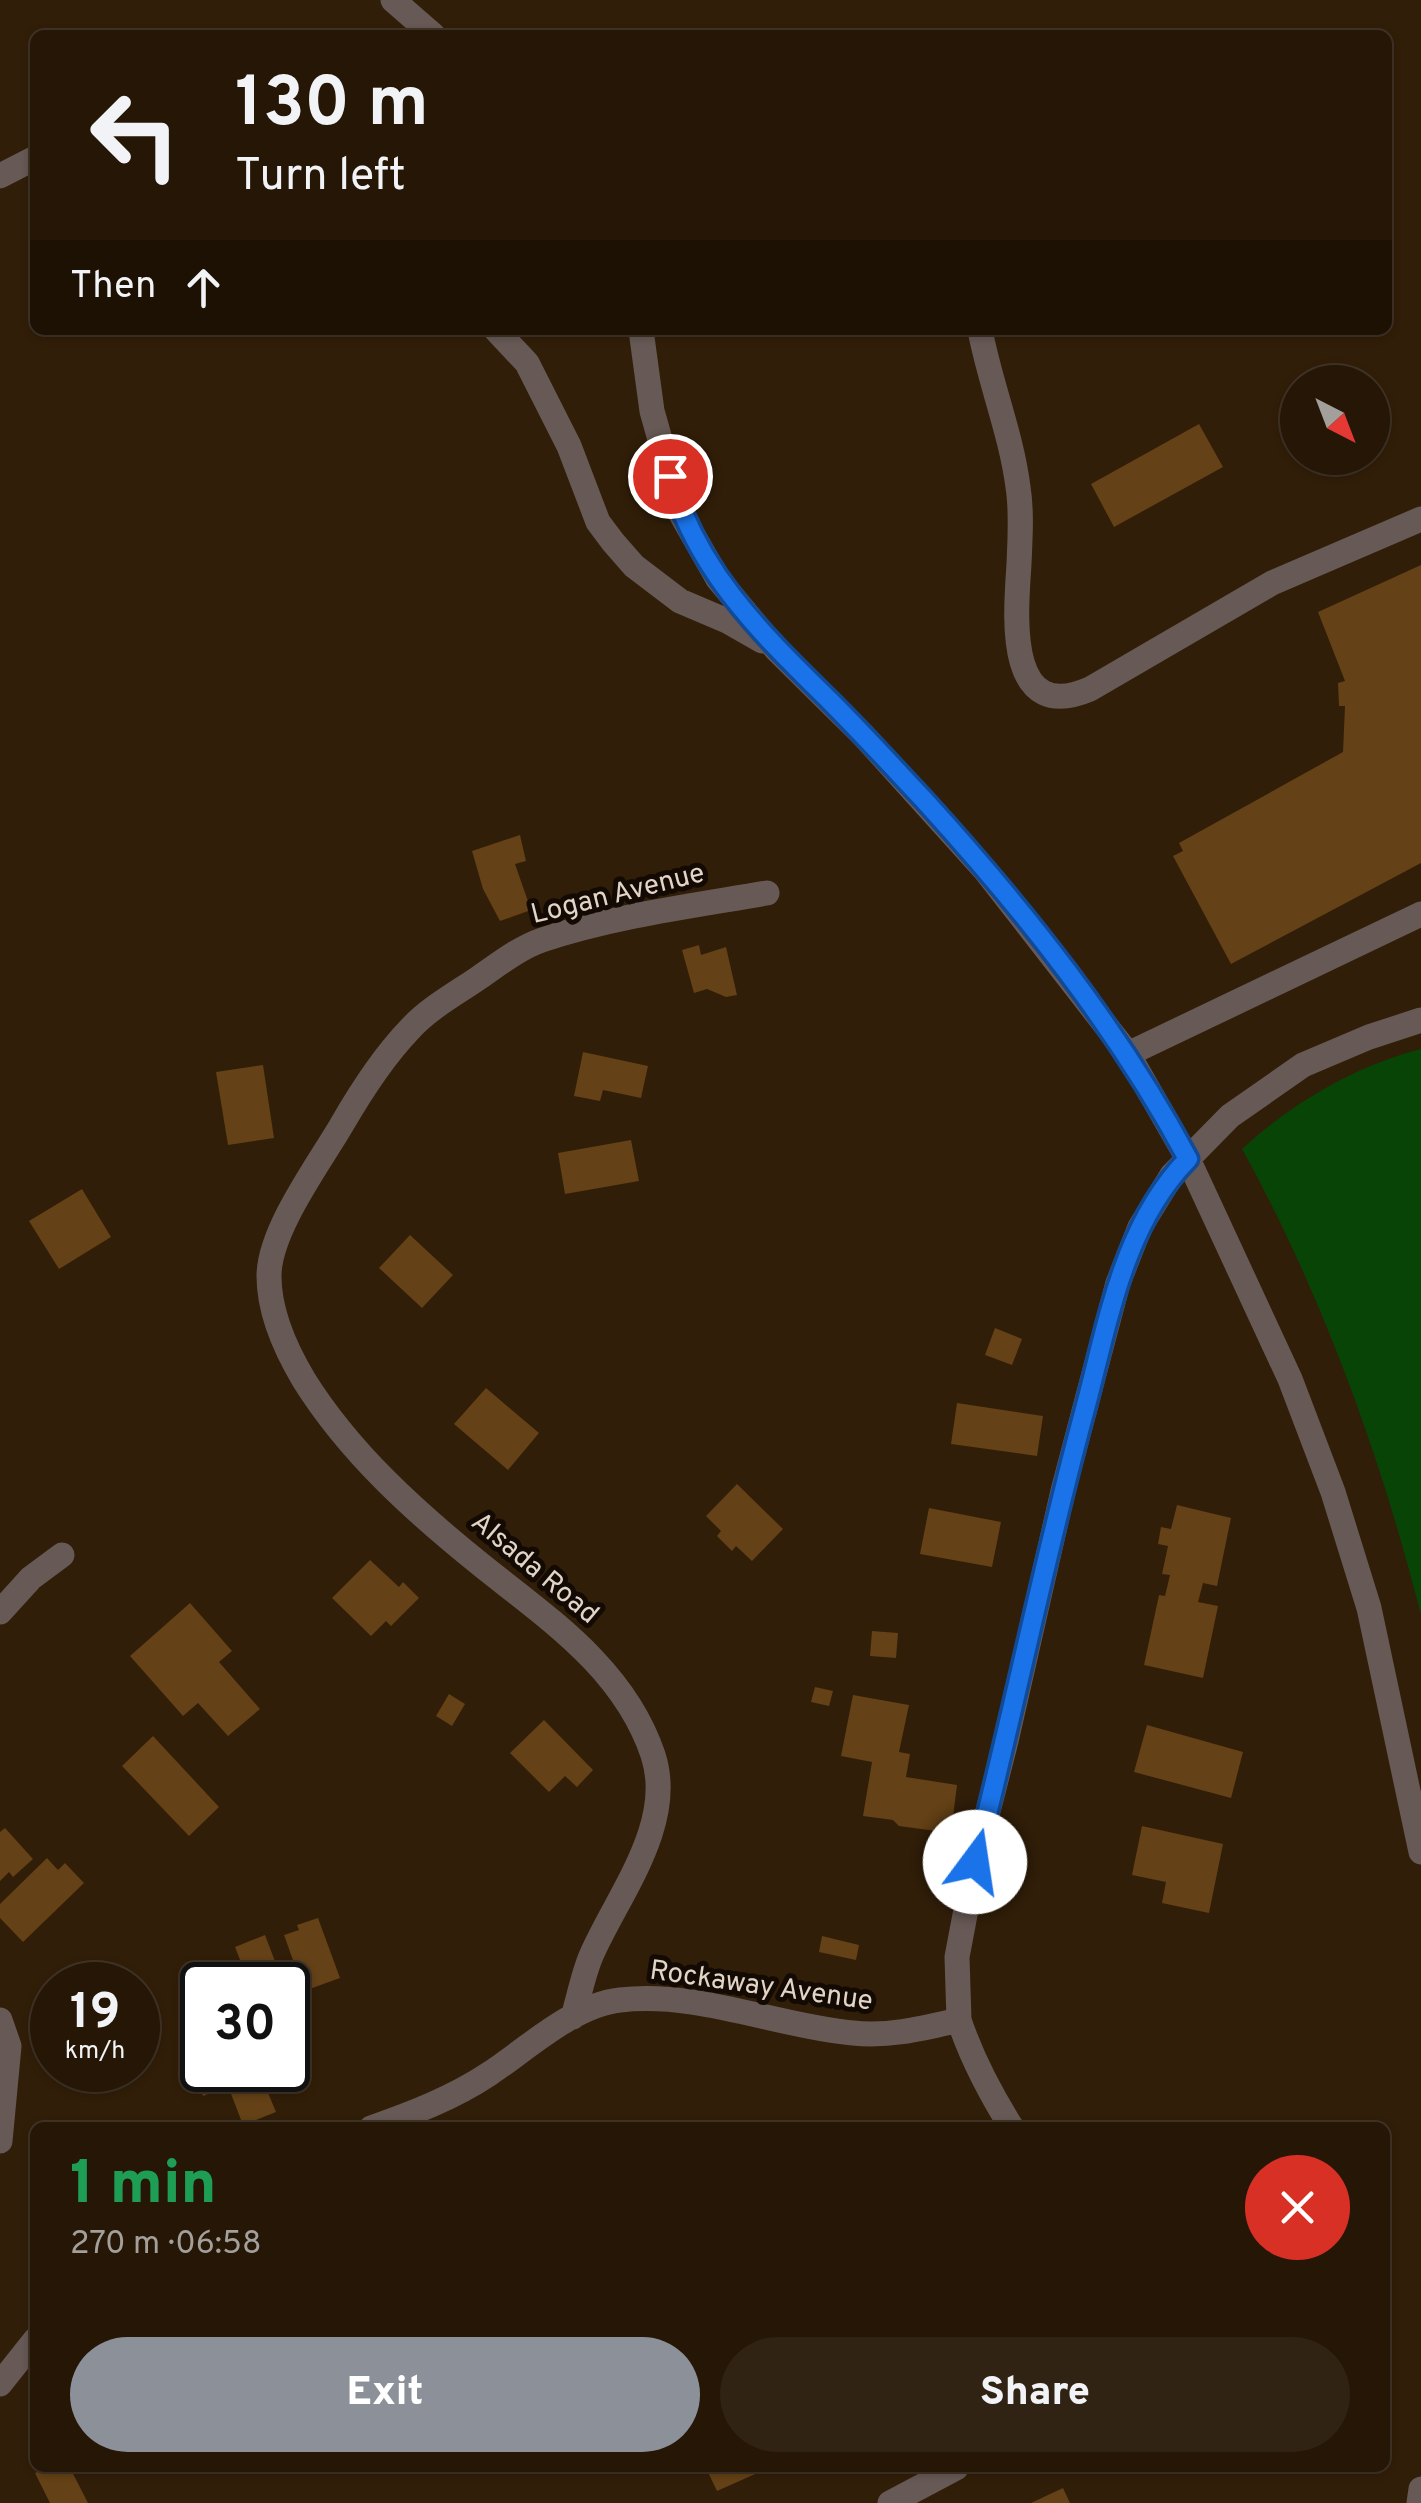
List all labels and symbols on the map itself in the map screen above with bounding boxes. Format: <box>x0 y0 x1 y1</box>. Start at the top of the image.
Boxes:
north arrow <box>1280 365 1390 475</box>
pin <box>628 434 713 519</box>
street label: Logan Avenue <box>527 856 709 934</box>
street label: Alsada Road <box>463 1505 605 1633</box>
position arrow <box>923 1810 1027 1914</box>
street label: Rockaway Avenue <box>647 1954 875 2020</box>
speed limit sign: 30 <box>180 1962 310 2092</box>

